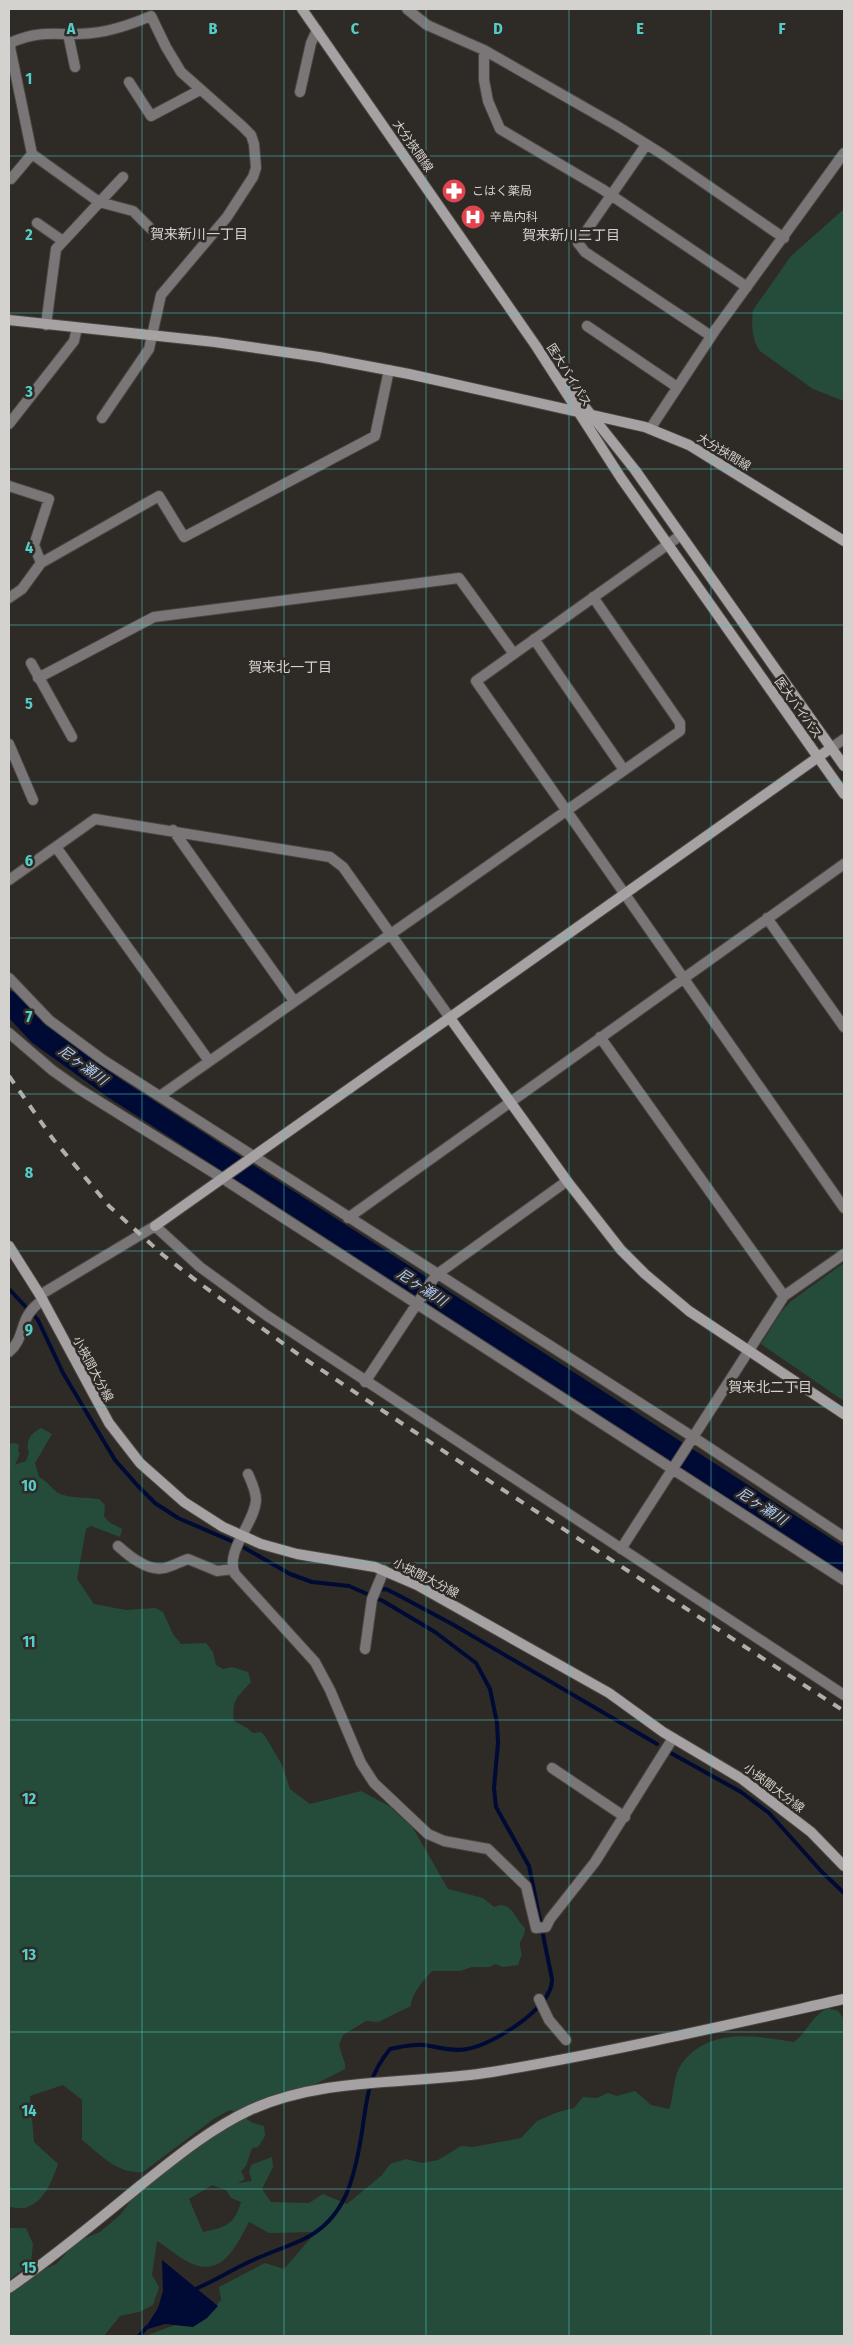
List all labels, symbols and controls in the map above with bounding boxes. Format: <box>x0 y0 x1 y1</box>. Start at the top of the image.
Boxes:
text: A <box>66 19 76 38</box>
text: B <box>209 19 218 38</box>
text: C <box>351 19 360 38</box>
text: D <box>493 19 503 38</box>
text: E <box>636 19 644 38</box>
text: F <box>778 19 786 38</box>
text: 1 <box>26 69 32 88</box>
street label: 大分挾間線 <box>390 117 436 175</box>
pharmacy icon: こはく薬局 <box>441 178 467 204</box>
place label: こはく薬局 <box>472 184 532 198</box>
hospital icon: 辛島内科 <box>460 204 486 230</box>
place label: 辛島内科 <box>490 210 538 224</box>
text: 2 <box>24 225 33 244</box>
district label: 賀来新川一丁目 <box>150 226 248 243</box>
district label: 賀来新川二丁目 <box>522 227 620 244</box>
street label: 医大バイパス <box>544 341 594 409</box>
text: 3 <box>24 382 33 401</box>
street label: 大分挾間線 <box>695 431 753 473</box>
text: 4 <box>25 538 33 557</box>
district label: 賀来北一丁目 <box>248 659 332 676</box>
street label: 医大バイパス <box>772 675 824 741</box>
text: 5 <box>25 694 33 713</box>
text: 6 <box>25 851 33 870</box>
text: 7 <box>26 1007 33 1026</box>
water label: 尼ヶ瀬川 <box>55 1042 112 1090</box>
text: 8 <box>25 1163 34 1182</box>
water label: 尼ヶ瀬川 <box>394 1265 452 1311</box>
text: 9 <box>25 1320 33 1339</box>
street label: 小挾間大分線 <box>70 1334 116 1404</box>
district label: 賀来北二丁目 <box>728 1379 812 1396</box>
text: 10 <box>21 1476 37 1495</box>
water label: 尼ヶ瀬川 <box>734 1484 792 1530</box>
street label: 小挾間大分線 <box>391 1555 461 1601</box>
text: 11 <box>22 1632 36 1651</box>
street label: 小挾間大分線 <box>741 1761 807 1815</box>
text: 12 <box>22 1789 37 1808</box>
text: 13 <box>22 1945 37 1964</box>
text: 14 <box>22 2101 37 2120</box>
text: 15 <box>22 2258 36 2277</box>

